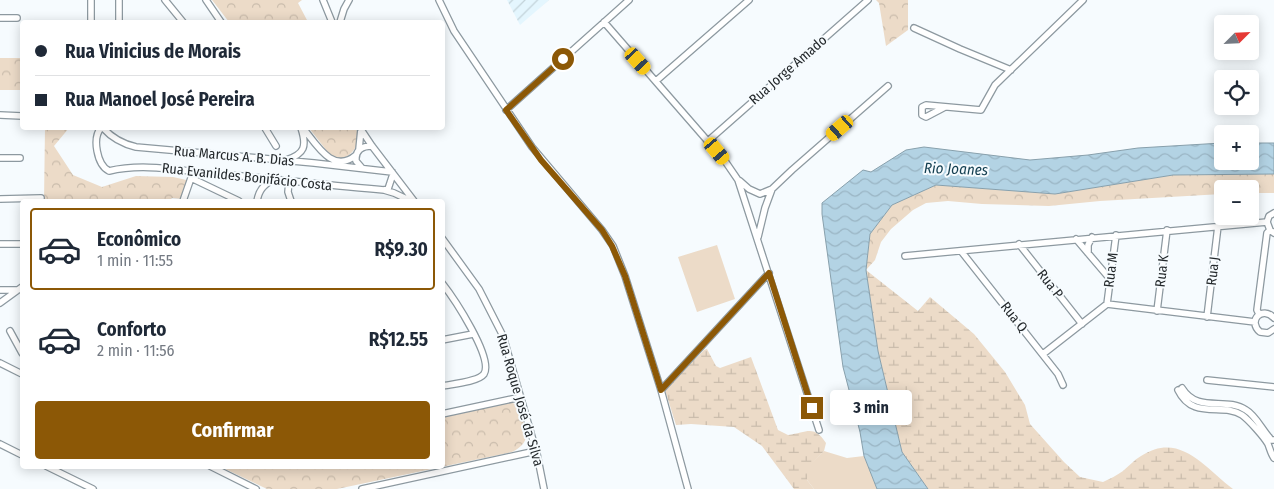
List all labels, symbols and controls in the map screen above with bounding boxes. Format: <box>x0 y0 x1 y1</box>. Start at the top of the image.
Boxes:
north arrow <box>1214 15 1259 60</box>
map controls <box>1214 15 1259 225</box>
street label: Rua Jorge Amado <box>746 32 830 108</box>
text: Rua Vinicius de Morais <box>65 40 241 63</box>
car <box>622 45 653 77</box>
route start <box>552 48 574 70</box>
button: locate <box>1214 70 1259 115</box>
text: Rua Manoel José Pereira <box>65 88 255 111</box>
car <box>823 112 856 144</box>
button: + <box>1214 125 1259 170</box>
car <box>701 135 732 167</box>
street label: Rua Marcus A. B. Dias <box>173 142 295 170</box>
water label: Rio Joanes <box>924 159 989 179</box>
street label: Rua Evanildes Bonifácio Costa <box>161 160 333 194</box>
button: − <box>1214 180 1259 225</box>
icon: car <box>37 227 82 272</box>
text: Econômico <box>97 228 181 251</box>
text: R$9.30 <box>374 238 428 261</box>
text: 1 min · 11:55 <box>97 251 173 270</box>
street label: Rua M <box>1100 252 1122 288</box>
street label: Rua K <box>1152 253 1172 288</box>
street label: Rua J <box>1203 256 1223 286</box>
street label: Rua P <box>1033 266 1067 302</box>
street label: Rua Q <box>997 298 1031 336</box>
icon: car <box>37 317 82 362</box>
text: Conforto <box>97 318 166 341</box>
text: R$12.55 <box>369 328 428 351</box>
street label: Rua Roque José da Silva <box>493 332 547 468</box>
text: 2 min · 11:56 <box>97 341 175 360</box>
callout: 3 min <box>830 390 912 426</box>
route end <box>801 397 823 419</box>
text: 3 min <box>853 398 889 417</box>
button: Confirmar <box>35 401 430 459</box>

